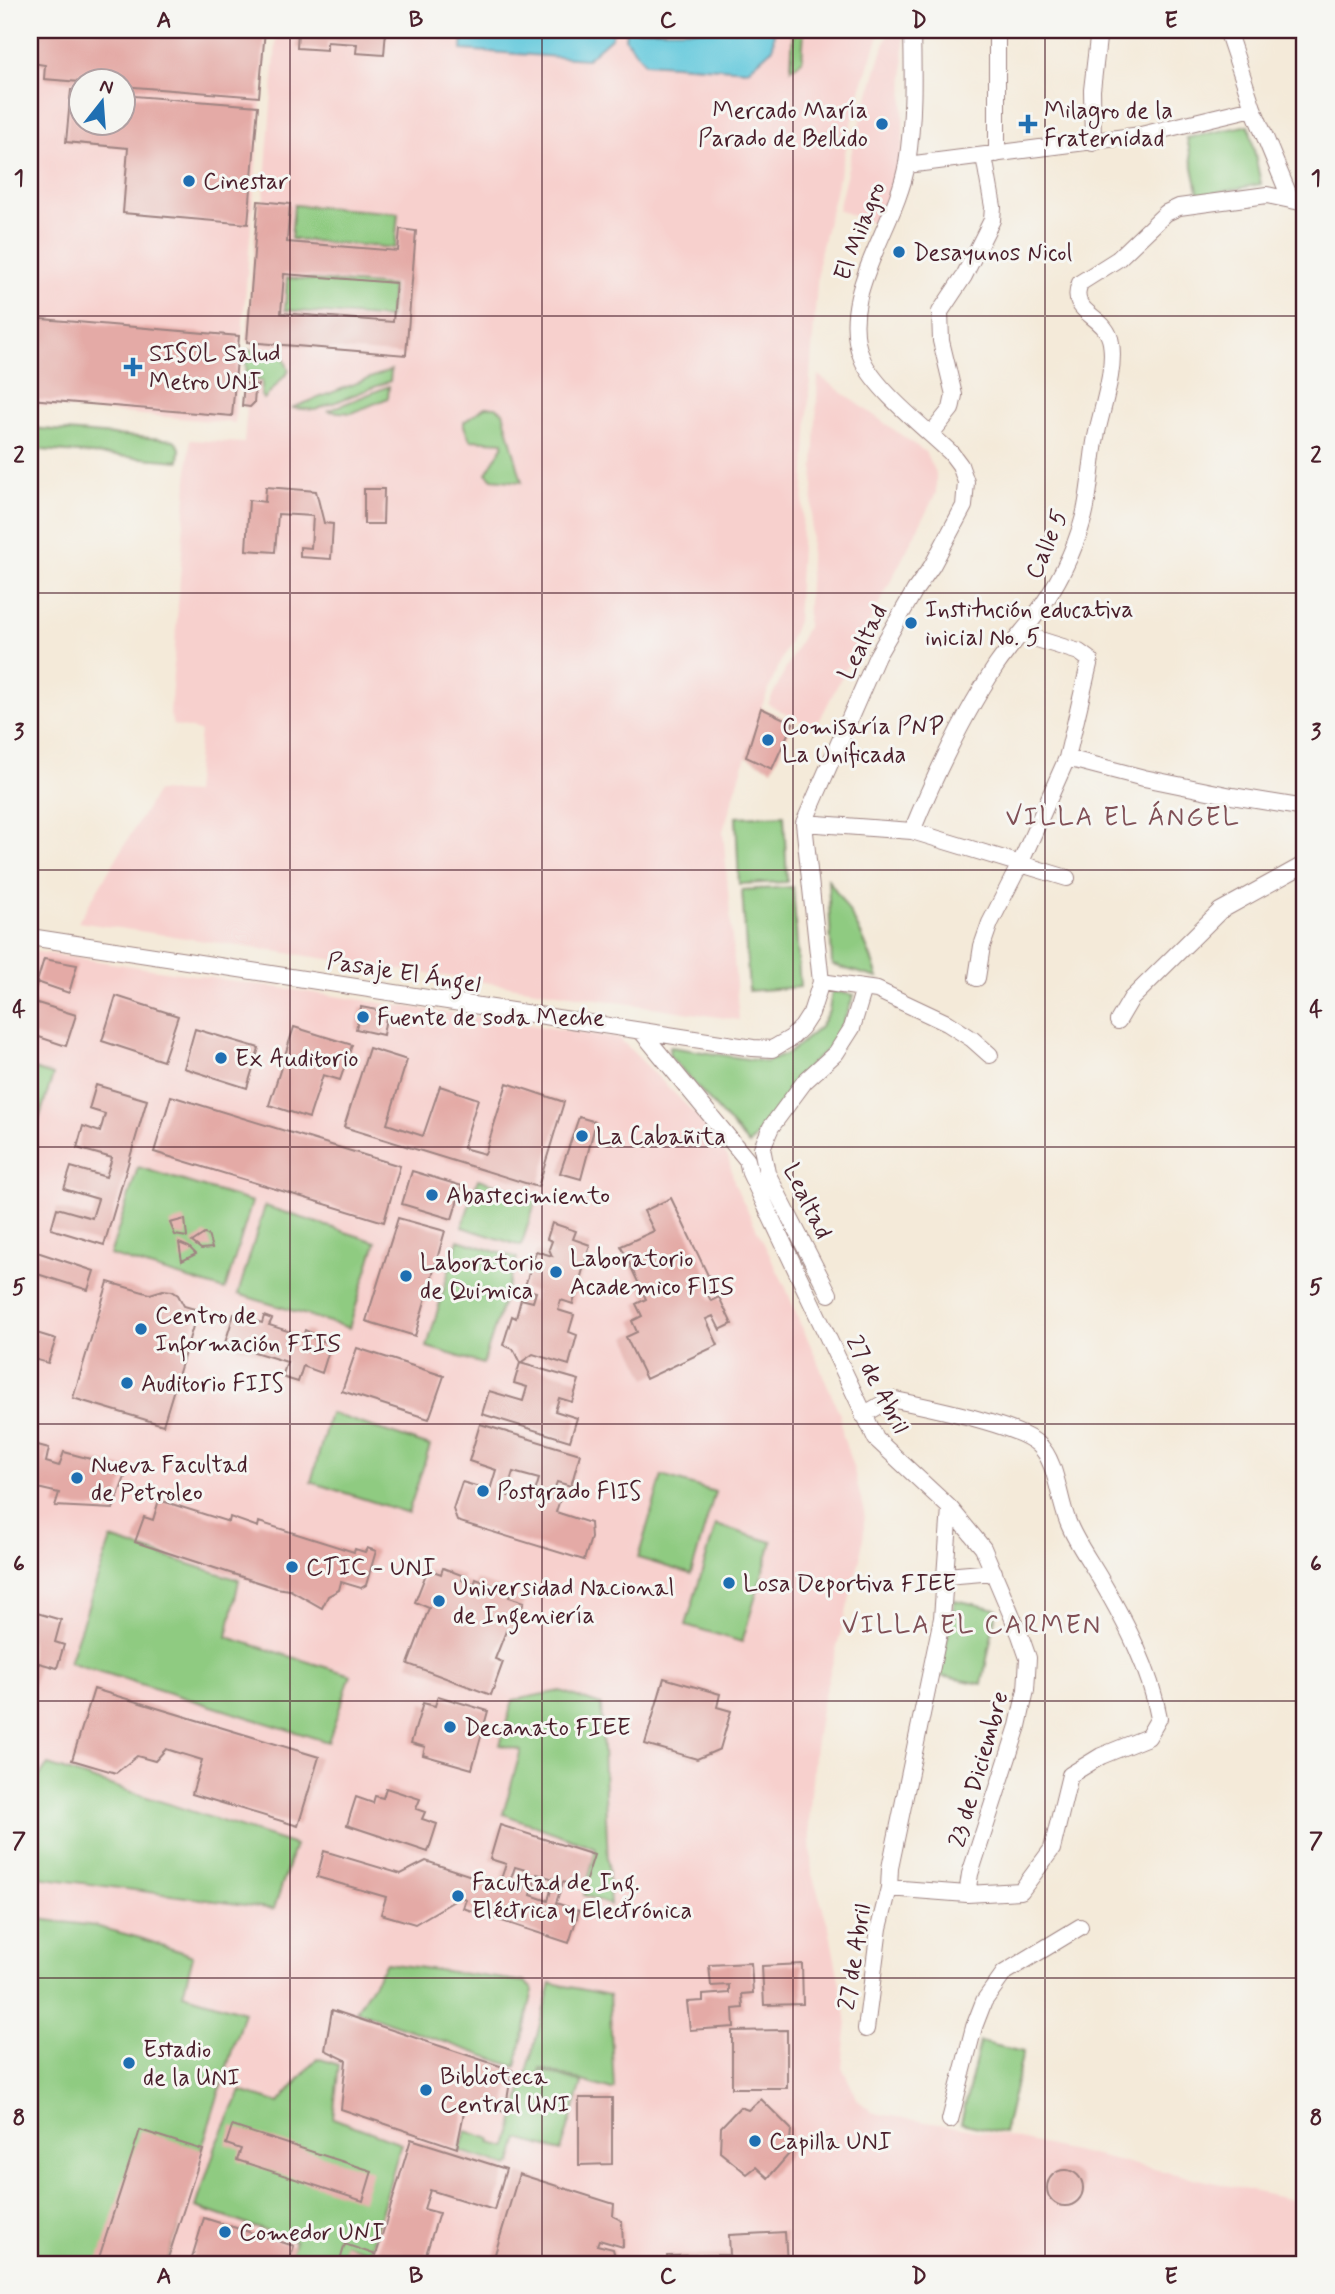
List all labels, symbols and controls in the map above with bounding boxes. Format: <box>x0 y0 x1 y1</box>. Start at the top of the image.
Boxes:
text: A <box>156 6 172 36</box>
text: B <box>409 6 424 36</box>
text: C <box>660 6 677 36</box>
text: D <box>911 6 927 36</box>
text: E <box>1164 6 1178 36</box>
north arrow <box>66 66 136 136</box>
text: N <box>97 73 116 101</box>
place label: Mercado María Parado de Bellido <box>698 96 868 155</box>
place label: Milagro de la Fraternidad <box>1044 96 1173 155</box>
marker: Milagro de la Fraternidad <box>1018 114 1038 134</box>
marker: Mercado María Parado de Bellido <box>874 116 890 132</box>
text: 1 <box>14 164 24 194</box>
text: 1 <box>1311 164 1321 194</box>
place label: Cinestar <box>203 167 289 198</box>
marker: Cinestar <box>181 173 197 189</box>
street label: El Milagro <box>827 178 893 285</box>
place label: Desayunos Nicol <box>913 238 1072 269</box>
marker: Desayunos Nicol <box>891 244 907 260</box>
place label: SISOL Salud Metro UNI <box>149 339 281 398</box>
marker: SISOL Salud Metro UNI <box>123 357 143 377</box>
text: 2 <box>13 441 25 471</box>
text: 2 <box>1310 441 1322 471</box>
street label: Calle 5 <box>1019 505 1076 584</box>
place label: Institución educativa inicial No. 5 <box>925 595 1133 654</box>
street label: Lealtad <box>831 600 895 686</box>
marker: Institución educativa inicial No. 5 <box>903 615 919 631</box>
place label: Comisaría PNP La Unificada <box>782 712 944 771</box>
text: 3 <box>14 718 25 748</box>
text: 3 <box>1311 718 1322 748</box>
marker: Comisaría PNP La Unificada <box>760 732 776 748</box>
district label: VILLA EL ÁNGEL <box>1006 800 1241 835</box>
street label: Pasaje El Ángel <box>324 945 483 1004</box>
text: 4 <box>12 995 26 1025</box>
text: 4 <box>1309 995 1323 1025</box>
place label: Fuente de soda Meche <box>377 1003 605 1034</box>
marker: Fuente de soda Meche <box>355 1009 371 1025</box>
place label: Ex Auditorio <box>235 1044 359 1075</box>
marker: Ex Auditorio <box>213 1050 229 1066</box>
place label: La Cabañita <box>596 1122 726 1153</box>
marker: La Cabañita <box>574 1128 590 1144</box>
street label: Lealtad <box>775 1159 838 1245</box>
place label: Abastecimiento <box>446 1181 610 1212</box>
marker: Abastecimiento <box>424 1187 440 1203</box>
place label: Laboratorio Academico FIIS <box>570 1244 734 1303</box>
place label: Laboratorio de Quimica <box>420 1248 543 1307</box>
marker: Laboratorio Academico FIIS <box>548 1264 564 1280</box>
marker: Laboratorio de Quimica <box>398 1268 414 1284</box>
text: 5 <box>12 1273 26 1303</box>
text: 5 <box>1309 1273 1323 1303</box>
place label: Centro de Información FIIS <box>155 1301 341 1362</box>
marker: Centro de Información FIIS <box>133 1321 149 1337</box>
street label: 27 de Abril <box>838 1330 915 1439</box>
place label: Auditorio FIIS <box>141 1369 284 1400</box>
marker: Auditorio FIIS <box>119 1375 135 1391</box>
place label: Nueva Facultad de Petroleo <box>91 1450 248 1509</box>
marker: Nueva Facultad de Petroleo <box>69 1470 85 1486</box>
place label: Postgrado FIIS <box>497 1477 642 1508</box>
marker: Postgrado FIIS <box>475 1483 491 1499</box>
text: 6 <box>13 1550 25 1580</box>
text: 6 <box>1310 1550 1322 1580</box>
place label: CTIC - UNI <box>306 1553 436 1584</box>
marker: CTIC - UNI <box>284 1559 300 1575</box>
place label: Losa Deportiva FIEE <box>743 1569 956 1600</box>
place label: Universidad Nacional de Ingeniería <box>453 1573 674 1635</box>
marker: Losa Deportiva FIEE <box>721 1575 737 1591</box>
marker: Universidad Nacional de Ingeniería <box>431 1593 447 1609</box>
district label: VILLA EL CARMEN <box>842 1609 1102 1643</box>
street label: 23 de Diciembre <box>942 1688 1017 1851</box>
place label: Decanato FIEE <box>464 1713 631 1744</box>
marker: Decanato FIEE <box>442 1719 458 1735</box>
text: 7 <box>12 1827 26 1857</box>
text: 7 <box>1309 1827 1323 1857</box>
place label: Facultad de Ing. Eléctrica y Electrónica <box>472 1868 692 1927</box>
marker: Facultad de Ing. Eléctrica y Electrónica <box>450 1888 466 1904</box>
street label: 27 de Abril <box>832 1902 879 2012</box>
place label: Estadio de la UNI <box>143 2035 240 2094</box>
marker: Estadio de la UNI <box>121 2055 137 2071</box>
place label: Biblioteca Central UNI <box>440 2062 570 2121</box>
marker: Biblioteca Central UNI <box>418 2082 434 2098</box>
text: 8 <box>13 2104 25 2134</box>
text: 8 <box>1310 2104 1322 2134</box>
place label: Capilla UNI <box>769 2127 892 2158</box>
marker: Capilla UNI <box>747 2133 763 2149</box>
place label: Comedor UNI <box>239 2218 385 2249</box>
marker: Comedor UNI <box>217 2224 233 2240</box>
text: A <box>156 2262 172 2292</box>
text: B <box>409 2262 424 2292</box>
text: C <box>660 2262 677 2292</box>
text: D <box>911 2262 927 2292</box>
text: E <box>1164 2262 1178 2292</box>

